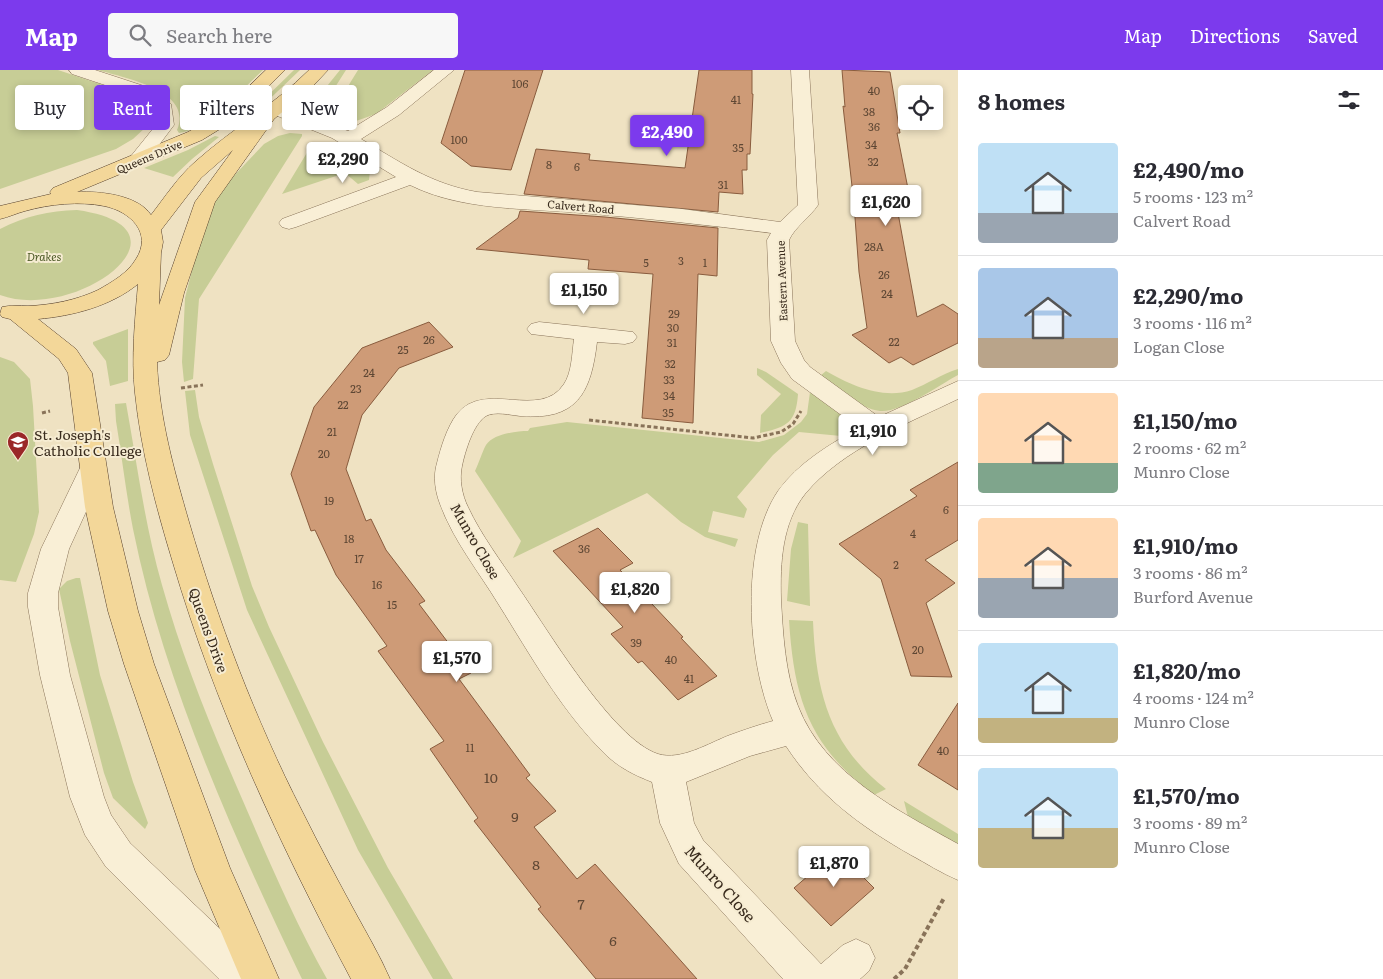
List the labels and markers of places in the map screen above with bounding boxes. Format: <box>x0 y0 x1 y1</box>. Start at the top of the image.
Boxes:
pin: £2,490 <box>626 114 708 157</box>
pin: £2,290 <box>302 142 384 184</box>
pin: £1,620 <box>845 184 927 227</box>
pin: £1,150 <box>543 272 625 315</box>
pin: £1,910 <box>832 414 914 456</box>
place label: St. Joseph's Catholic College <box>34 424 142 460</box>
school or university icon: St. Joseph's Catholic College <box>6 430 30 461</box>
pin: £1,820 <box>594 572 676 614</box>
pin: £1,570 <box>416 640 498 683</box>
pin: £1,870 <box>793 846 875 888</box>

